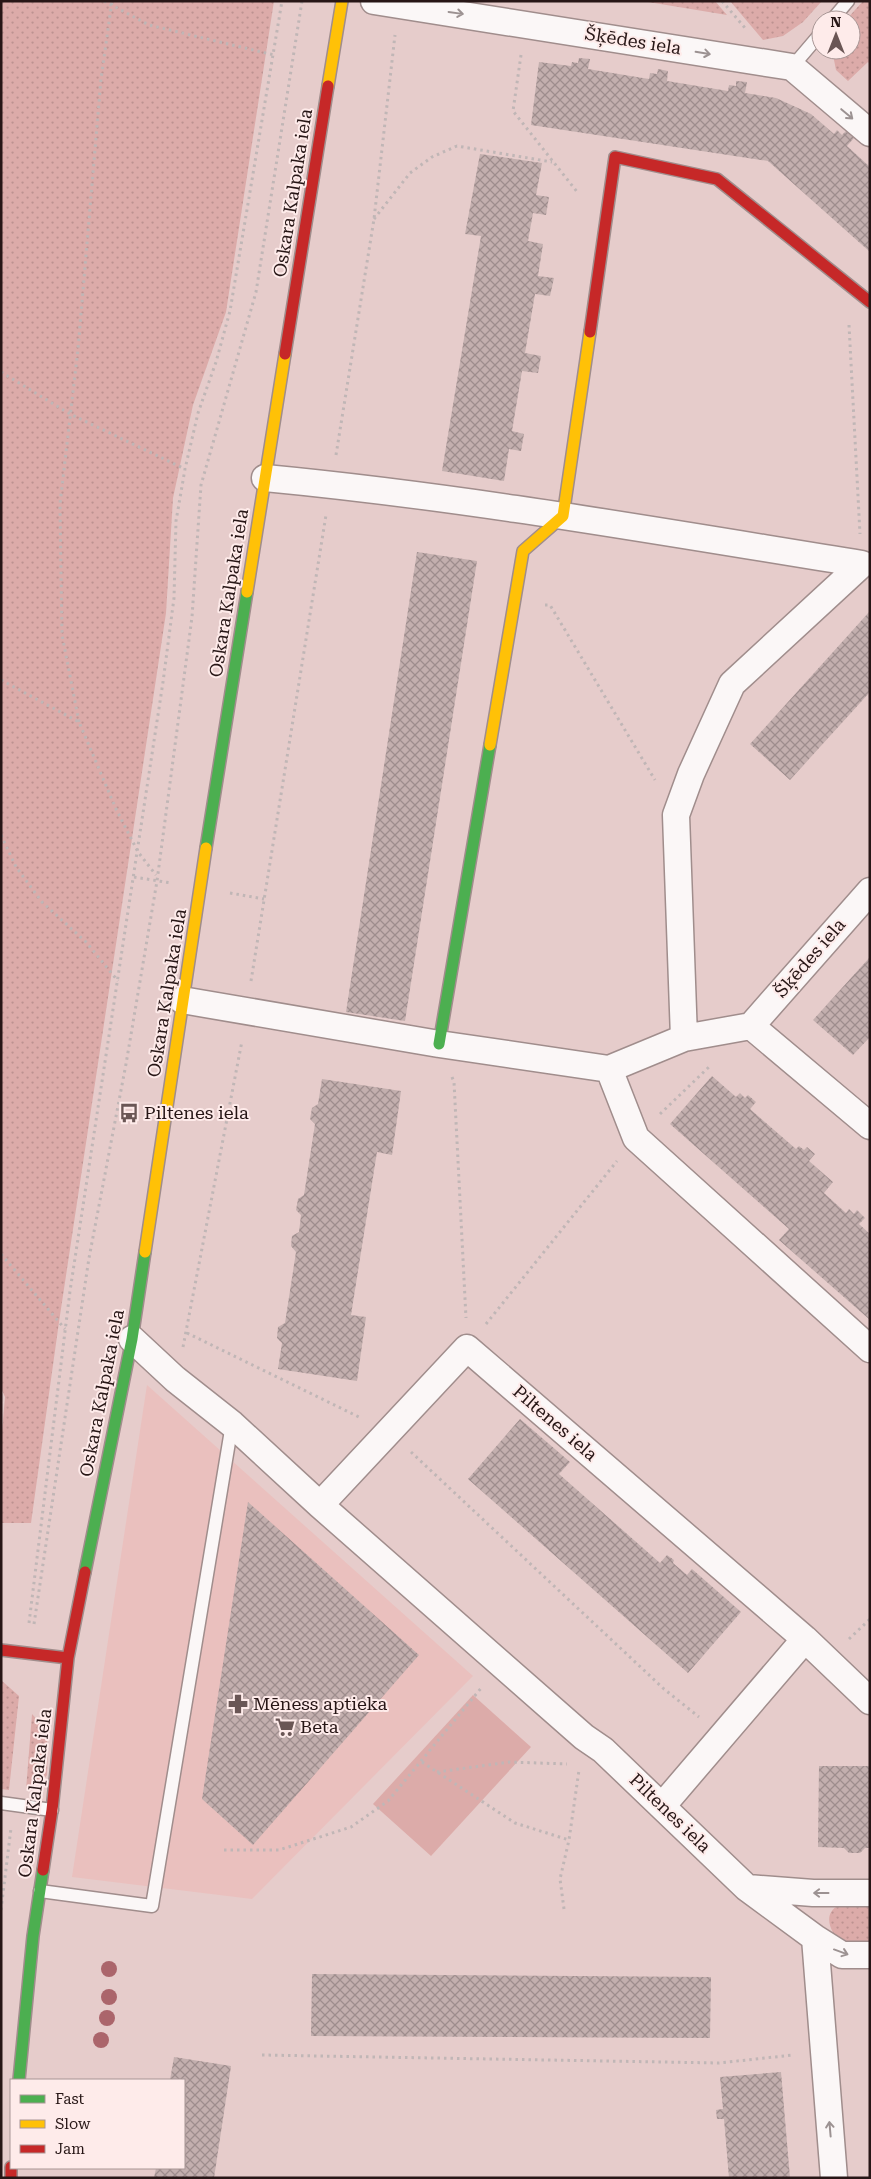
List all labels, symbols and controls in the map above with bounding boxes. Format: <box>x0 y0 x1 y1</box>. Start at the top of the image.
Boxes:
one-way arrow <box>448 8 464 18</box>
north arrow <box>811 10 861 60</box>
text: N <box>831 14 842 30</box>
street label: Šķēdes iela <box>583 23 683 60</box>
one-way arrow <box>695 48 711 58</box>
street label: Oskara Kalpaka iela <box>269 107 316 279</box>
one-way arrow <box>841 109 854 120</box>
street label: Oskara Kalpaka iela <box>205 507 252 679</box>
street label: Oskara Kalpaka iela <box>143 907 190 1079</box>
street label: Šķēdes iela <box>770 914 850 1002</box>
bus stop icon: Piltenes iela <box>118 1102 140 1124</box>
place label: Piltenes iela <box>144 1102 249 1123</box>
street label: Oskara Kalpaka iela <box>75 1307 128 1478</box>
street label: Piltenes iela <box>509 1380 602 1465</box>
pharmacy icon: Mēness aptieka <box>227 1693 249 1715</box>
place label: Mēness aptieka <box>253 1693 387 1714</box>
street label: Oskara Kalpaka iela <box>14 1707 55 1879</box>
supermarket icon: Beta <box>274 1716 296 1738</box>
place label: Beta <box>300 1716 339 1737</box>
street label: Piltenes iela <box>625 1769 715 1857</box>
one-way arrow <box>813 1888 830 1898</box>
one-way arrow <box>833 1948 848 1957</box>
legend <box>10 2079 185 2169</box>
text: Fast <box>55 2090 85 2108</box>
text: Slow <box>55 2115 91 2133</box>
one-way arrow <box>825 2121 835 2137</box>
text: Jam <box>55 2140 85 2158</box>

